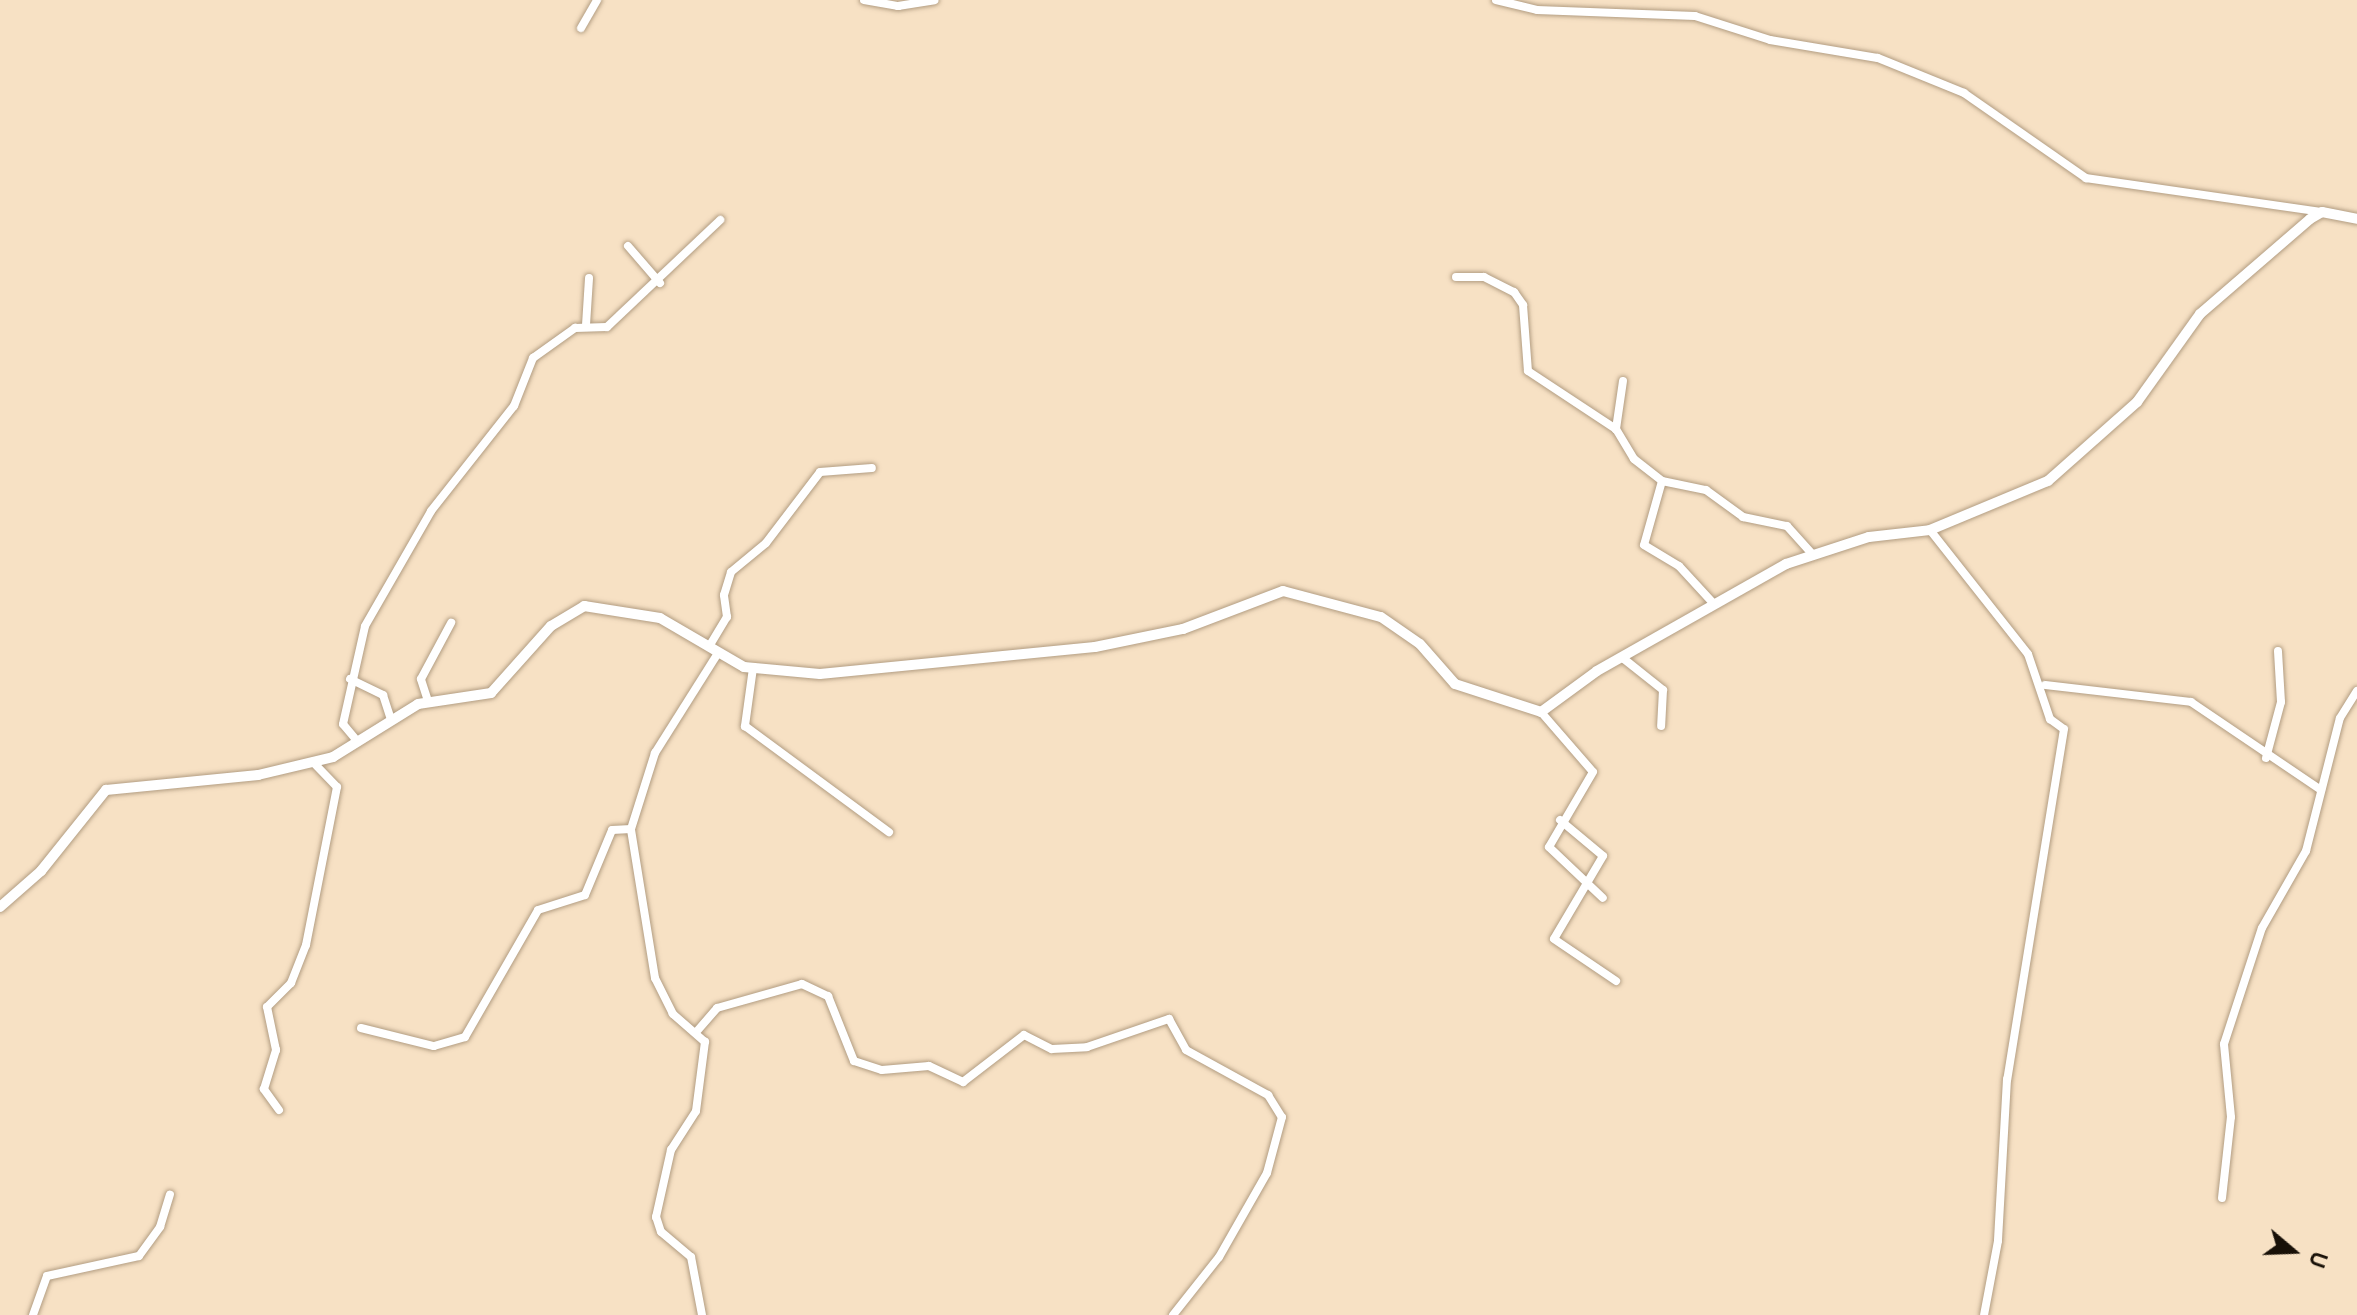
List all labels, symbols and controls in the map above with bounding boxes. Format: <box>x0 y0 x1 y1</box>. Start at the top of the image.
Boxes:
north arrow <box>2253 1211 2333 1291</box>
text: U <box>2301 1247 2331 1271</box>

